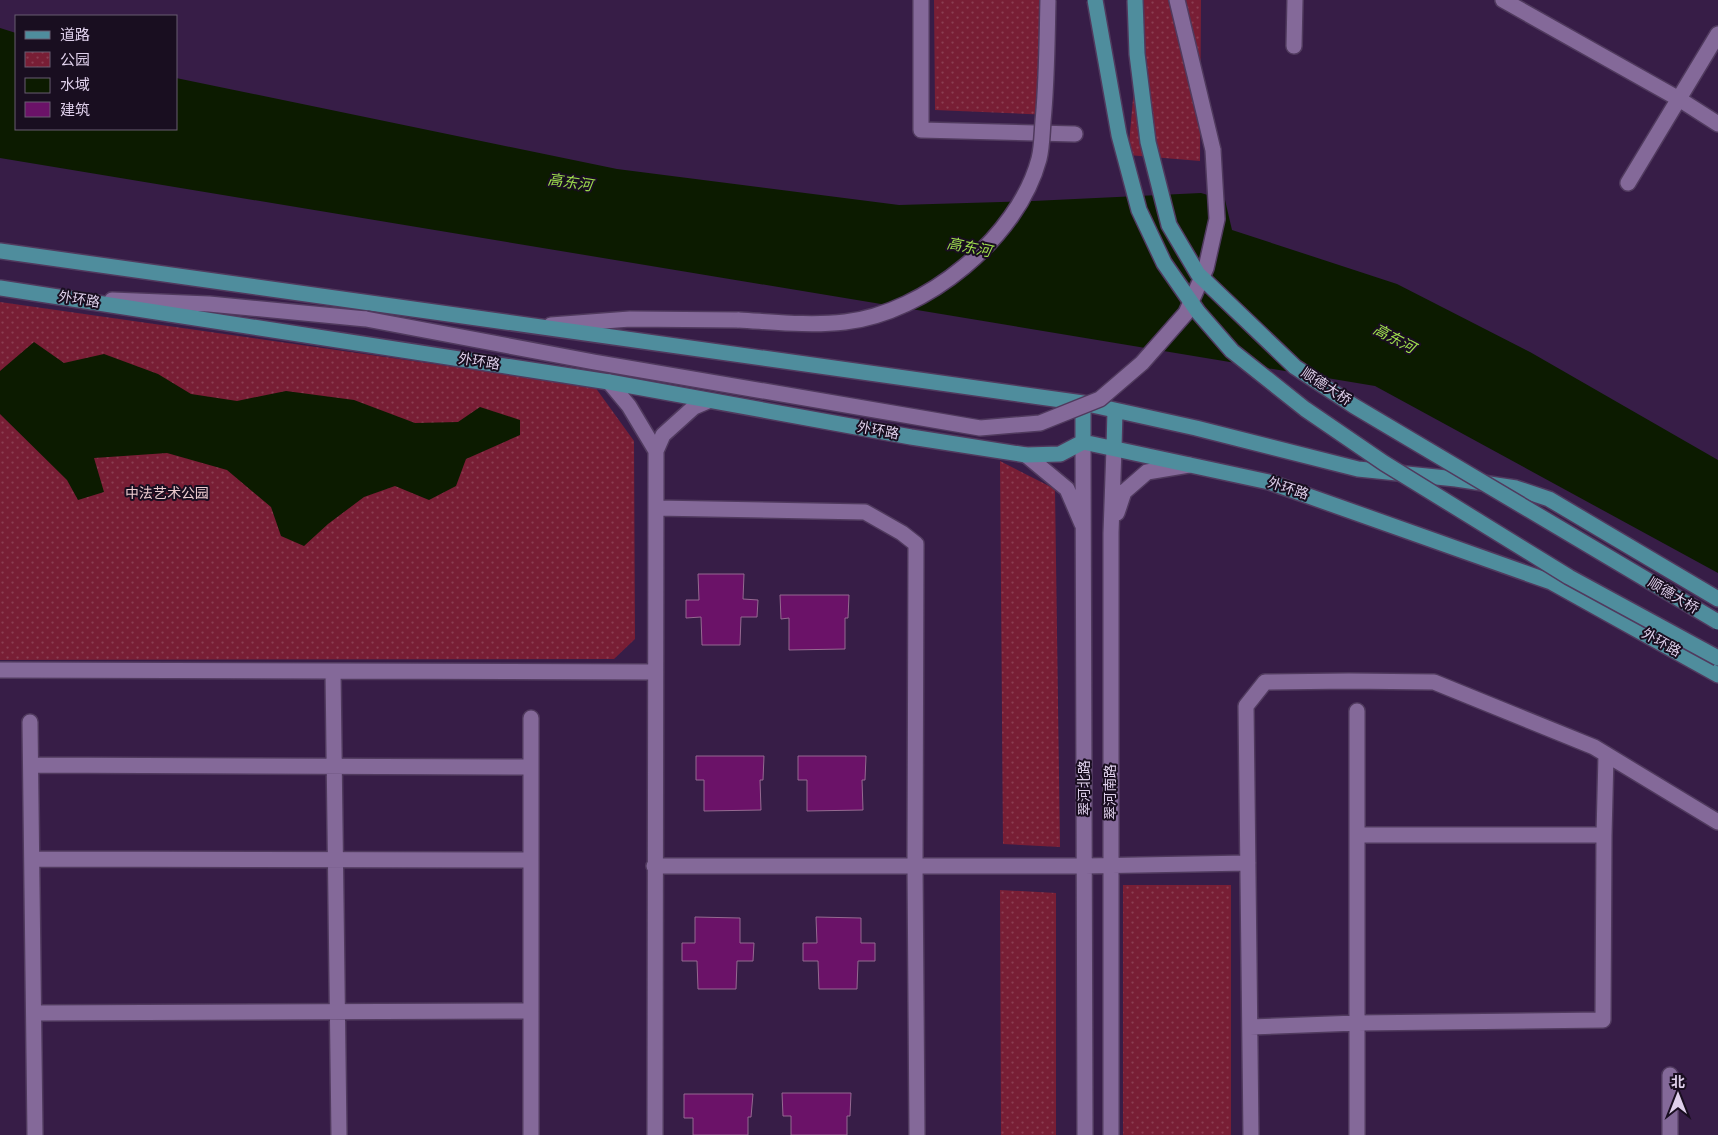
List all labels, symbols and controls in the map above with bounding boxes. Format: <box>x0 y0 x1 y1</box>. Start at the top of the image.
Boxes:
legend <box>15 15 178 130</box>
text: 道路 <box>60 25 90 46</box>
text: 公园 <box>60 50 90 71</box>
text: 水域 <box>60 75 90 96</box>
text: 建筑 <box>60 100 90 121</box>
water label: 高东河 <box>546 169 597 197</box>
water label: 高东河 <box>945 233 996 263</box>
street label: 外环路 <box>57 287 101 313</box>
water label: 高东河 <box>1369 319 1421 360</box>
street label: 外环路 <box>457 349 501 375</box>
street label: 顺德大桥 <box>1297 363 1355 411</box>
street label: 外环路 <box>856 418 900 444</box>
street label: 外环路 <box>1265 473 1311 505</box>
park label: 中法艺术公园 <box>125 484 209 504</box>
street label: 顺德大桥 <box>1644 573 1702 619</box>
street label: 外环路 <box>1638 624 1684 662</box>
street label: 翠河北路 <box>1075 760 1095 816</box>
street label: 翠河南路 <box>1101 764 1121 820</box>
north arrow <box>1653 1070 1703 1120</box>
text: 北 <box>1671 1073 1685 1093</box>

